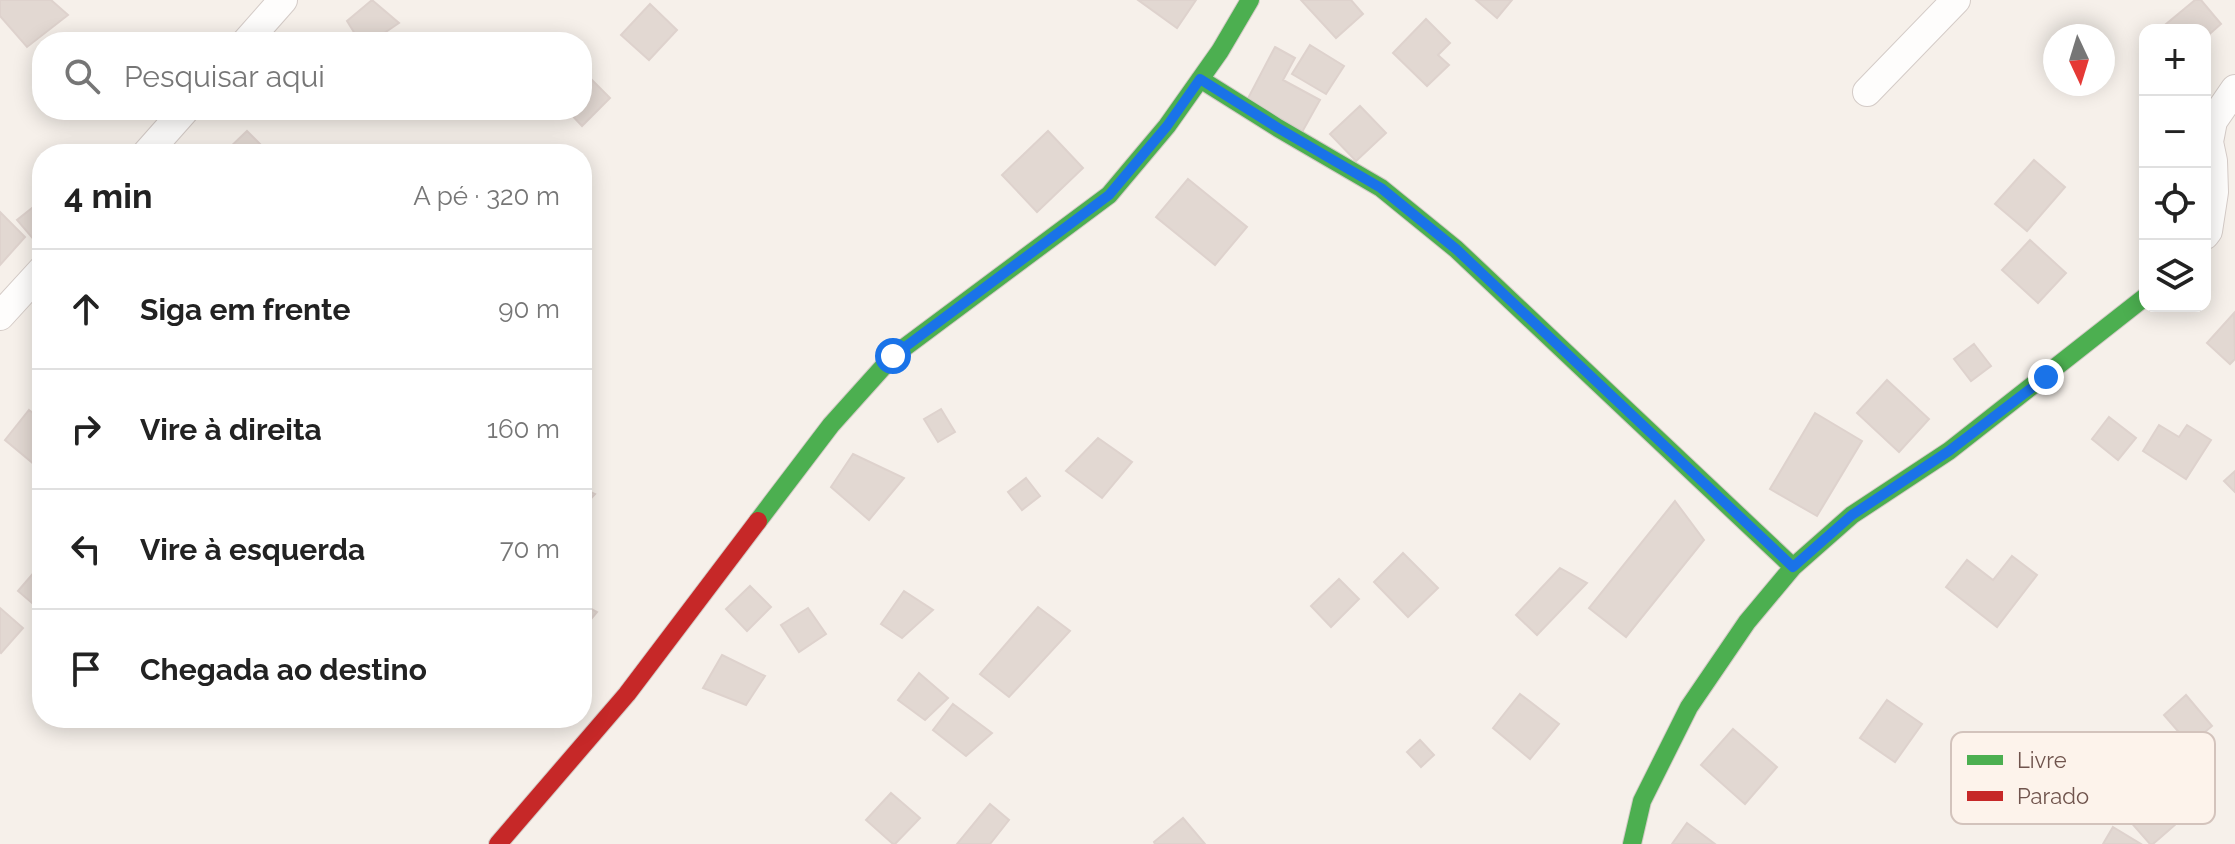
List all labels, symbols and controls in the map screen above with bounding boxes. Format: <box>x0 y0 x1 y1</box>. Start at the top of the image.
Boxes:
north arrow <box>2043 24 2115 96</box>
map controls <box>2139 24 2211 312</box>
button: + <box>2139 24 2211 96</box>
search box <box>32 32 592 120</box>
icon: search <box>60 54 104 98</box>
text: Pesquisar aqui <box>124 59 325 94</box>
button: − <box>2139 96 2211 168</box>
button: locate <box>2139 168 2211 240</box>
text: 4 min <box>64 176 152 216</box>
text: A pé · 320 m <box>413 181 560 211</box>
button: layers <box>2139 240 2211 312</box>
icon: ahead <box>64 287 108 331</box>
text: Siga em frente <box>140 292 350 327</box>
text: 90 m <box>498 294 560 324</box>
route start <box>875 338 911 374</box>
route end <box>2028 359 2064 395</box>
icon: right <box>64 407 108 451</box>
text: Vire à direita <box>140 412 322 447</box>
text: 160 m <box>487 414 560 444</box>
icon: left <box>64 527 108 571</box>
text: Vire à esquerda <box>140 532 365 567</box>
text: 70 m <box>500 534 560 564</box>
icon: arrive <box>64 647 108 691</box>
text: Chegada ao destino <box>140 652 427 687</box>
legend <box>1951 732 2215 824</box>
text: Livre <box>2017 747 2067 773</box>
text: Parado <box>2017 783 2089 809</box>

